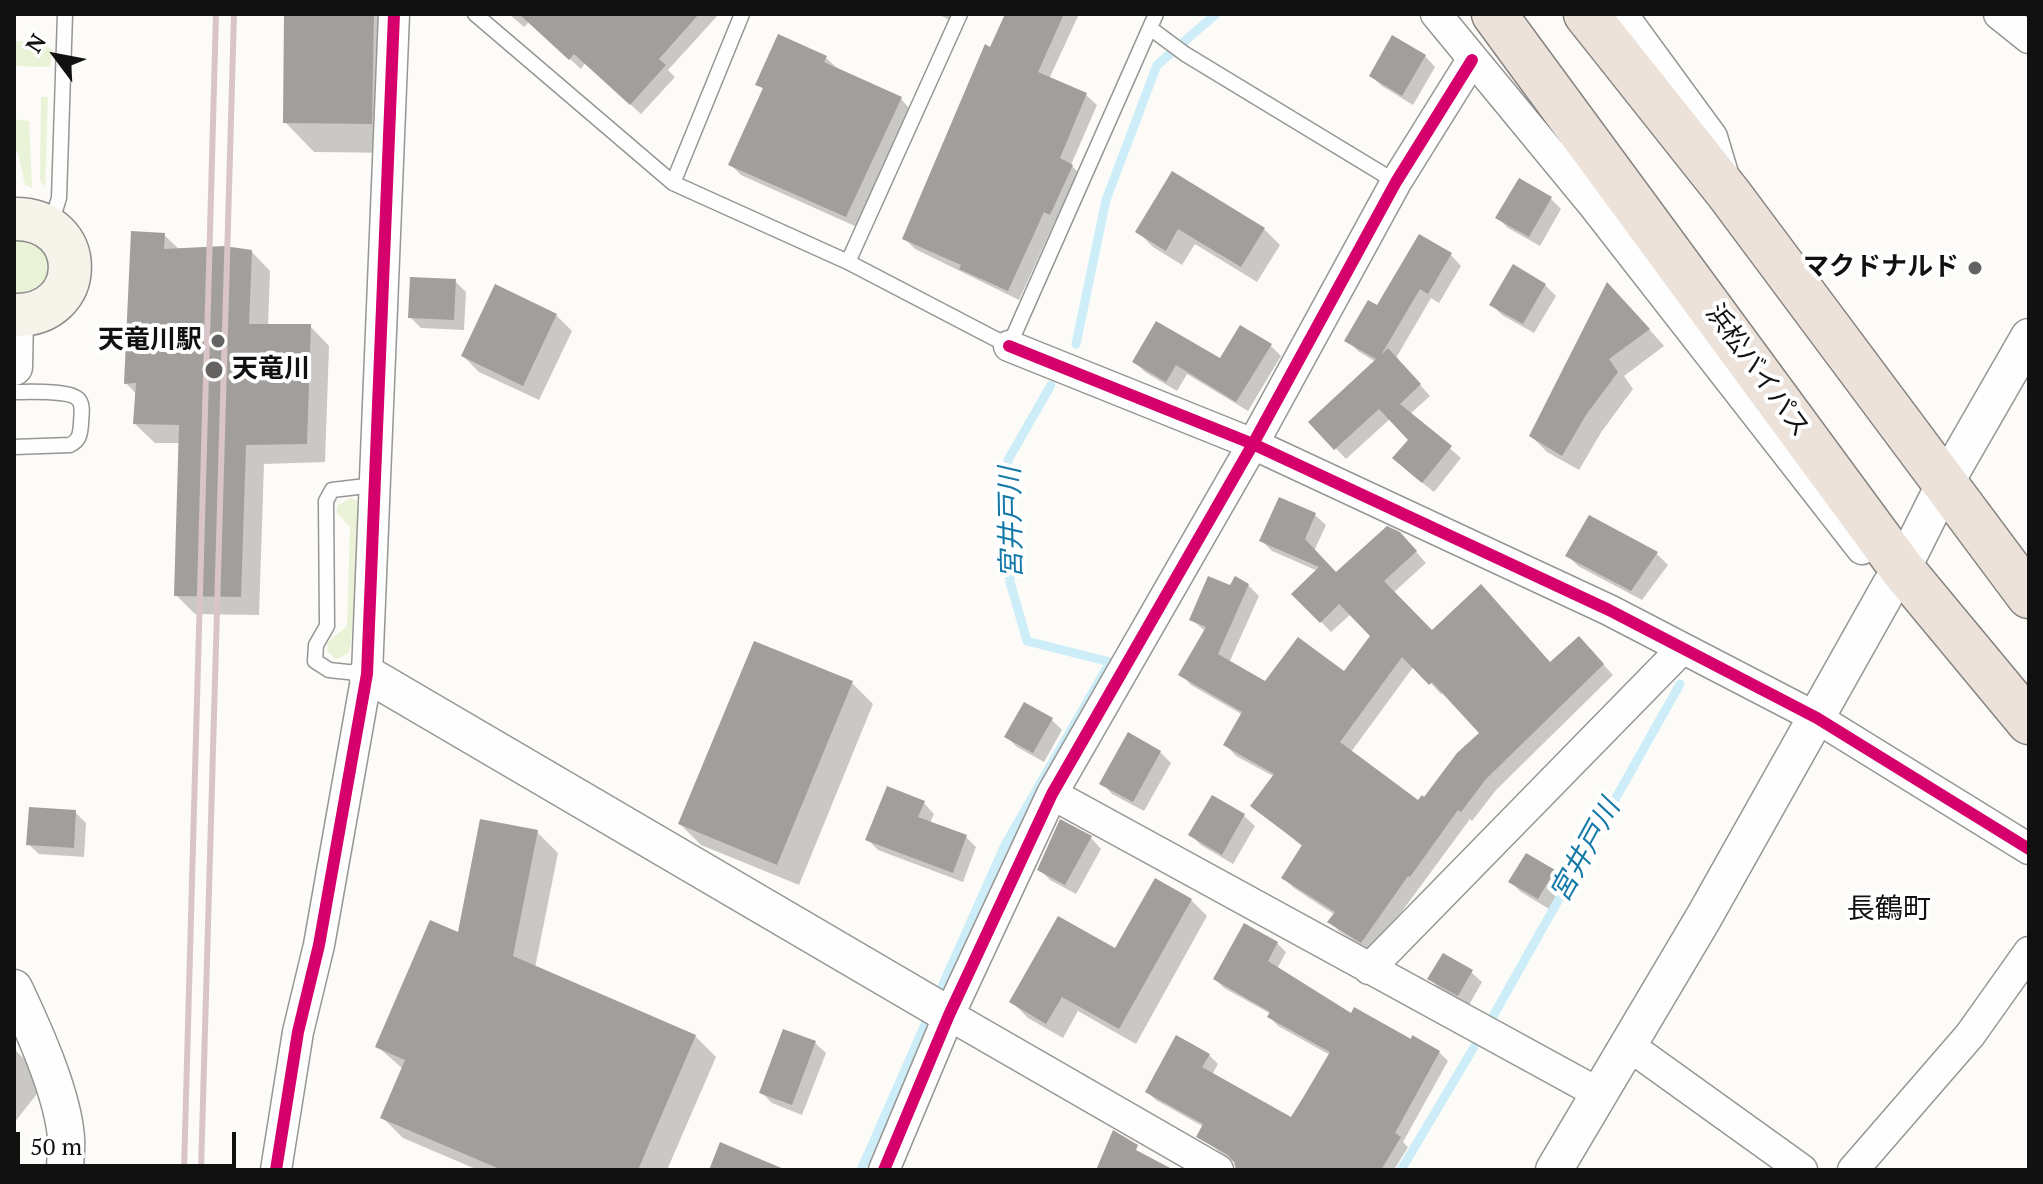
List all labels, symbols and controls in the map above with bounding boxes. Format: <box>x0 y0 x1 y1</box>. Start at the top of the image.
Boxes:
north arrow <box>16 16 96 96</box>
text: N <box>19 28 52 58</box>
place label: マクドナルド <box>1803 252 1959 284</box>
marker: マクドナルド <box>1966 259 1984 277</box>
street label: 浜松バイパス <box>1699 299 1815 443</box>
place label: 天竜川駅 <box>98 325 202 357</box>
marker: 天竜川駅 <box>209 332 227 350</box>
place label: 天竜川 <box>232 354 310 386</box>
marker: 天竜川 <box>203 359 225 381</box>
water label: 宮井戸川 <box>994 467 1030 579</box>
water label: 宮井戸川 <box>1544 794 1628 908</box>
district label: 長鶴町 <box>1847 893 1931 927</box>
scale bar <box>20 1116 240 1166</box>
text: 50 m <box>30 1130 82 1162</box>

